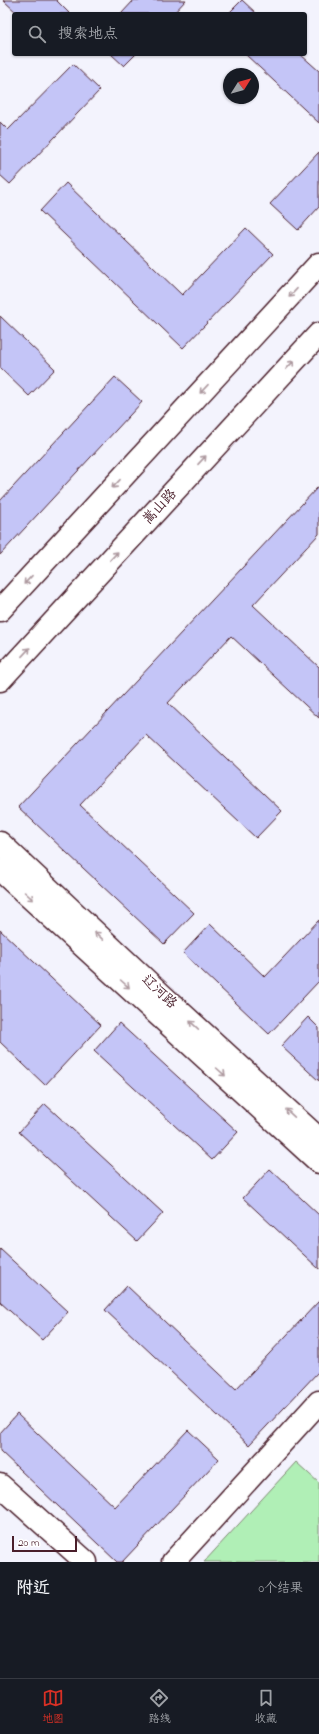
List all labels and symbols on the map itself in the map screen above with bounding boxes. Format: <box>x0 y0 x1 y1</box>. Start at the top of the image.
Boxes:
north arrow <box>223 68 259 104</box>
one-way arrow <box>288 288 297 298</box>
one-way arrow <box>286 359 295 370</box>
one-way arrow <box>200 384 209 394</box>
one-way arrow <box>198 455 207 465</box>
one-way arrow <box>112 479 121 489</box>
street label: 嵩山路 <box>138 484 182 530</box>
one-way arrow <box>110 551 119 561</box>
one-way arrow <box>23 575 33 585</box>
one-way arrow <box>22 646 31 657</box>
one-way arrow <box>24 892 34 901</box>
one-way arrow <box>94 931 104 941</box>
street label: 辽河路 <box>136 970 182 1014</box>
one-way arrow <box>120 979 130 989</box>
one-way arrow <box>190 1021 200 1030</box>
one-way arrow <box>216 1067 226 1077</box>
one-way arrow <box>285 1108 295 1118</box>
scale bar <box>12 1534 77 1553</box>

